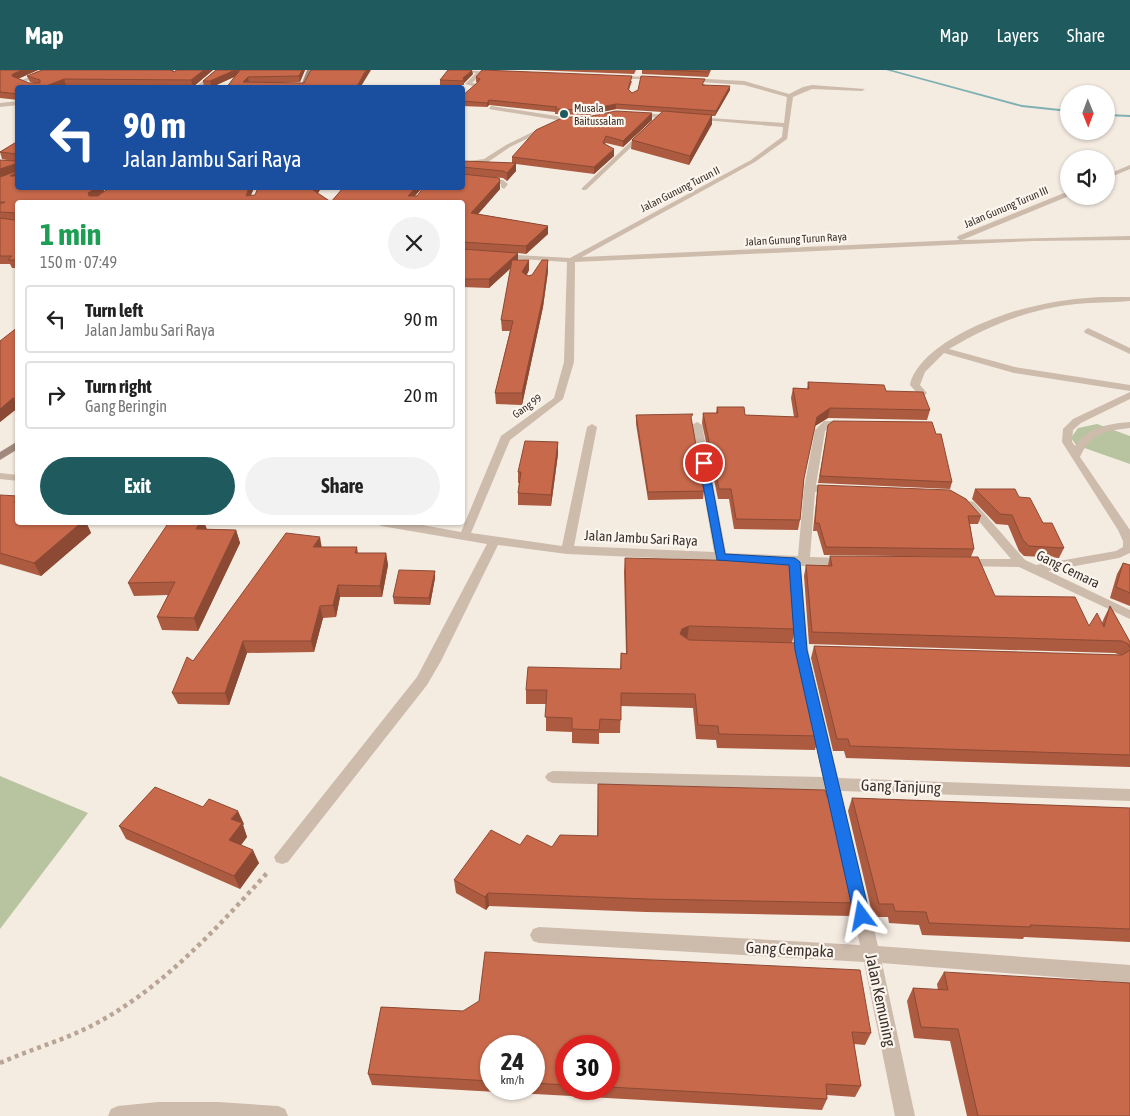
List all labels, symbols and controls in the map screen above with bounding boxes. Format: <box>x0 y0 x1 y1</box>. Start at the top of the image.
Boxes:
text: Map <box>25 22 64 49</box>
text: Map <box>939 25 968 46</box>
text: Layers <box>996 25 1039 46</box>
text: Share <box>1067 25 1105 46</box>
north arrow <box>1060 85 1115 140</box>
map controls <box>1060 85 1115 205</box>
place label: Musala Baitussalam <box>574 102 624 127</box>
icon: left <box>40 105 105 170</box>
text: 90 m <box>123 105 186 145</box>
marker: Musala Baitussalam <box>558 108 570 120</box>
text: Jalan Jambu Sari Raya <box>123 146 302 172</box>
button: sound <box>1060 150 1115 205</box>
street label: Jalan Gunung Turun II <box>638 164 722 214</box>
street label: Jalan Gunung Turun III <box>962 184 1050 230</box>
text: 1 min <box>40 217 101 251</box>
button: close <box>388 217 440 269</box>
street label: Jalan Gunung Turun Raya <box>745 230 847 248</box>
text: 150 m · 07:49 <box>40 253 117 271</box>
text: Turn left <box>85 299 143 321</box>
icon: left <box>42 305 70 333</box>
text: 90 m <box>404 308 438 330</box>
text: Jalan Jambu Sari Raya <box>85 321 215 339</box>
text: Turn right <box>85 375 152 397</box>
icon: right <box>42 381 70 409</box>
text: 20 m <box>404 384 438 406</box>
street label: Gang 99 <box>510 392 544 420</box>
text: Gang Beringin <box>85 397 167 415</box>
pin <box>683 442 725 484</box>
icon: arrive <box>690 449 718 477</box>
button: Exit <box>40 457 235 515</box>
button: Share <box>245 457 440 515</box>
street label: Jalan Jambu Sari Raya <box>584 527 698 549</box>
street label: Gang Cemara <box>1034 547 1102 591</box>
street label: Gang Tanjung <box>861 776 941 797</box>
position arrow <box>835 889 887 941</box>
street label: Gang Cempaka <box>745 938 835 961</box>
street label: Jalan Kemuning <box>861 952 900 1048</box>
speed limit sign: 30 <box>555 1035 620 1100</box>
text: 24 <box>501 1047 524 1075</box>
text: km/h <box>501 1073 524 1087</box>

